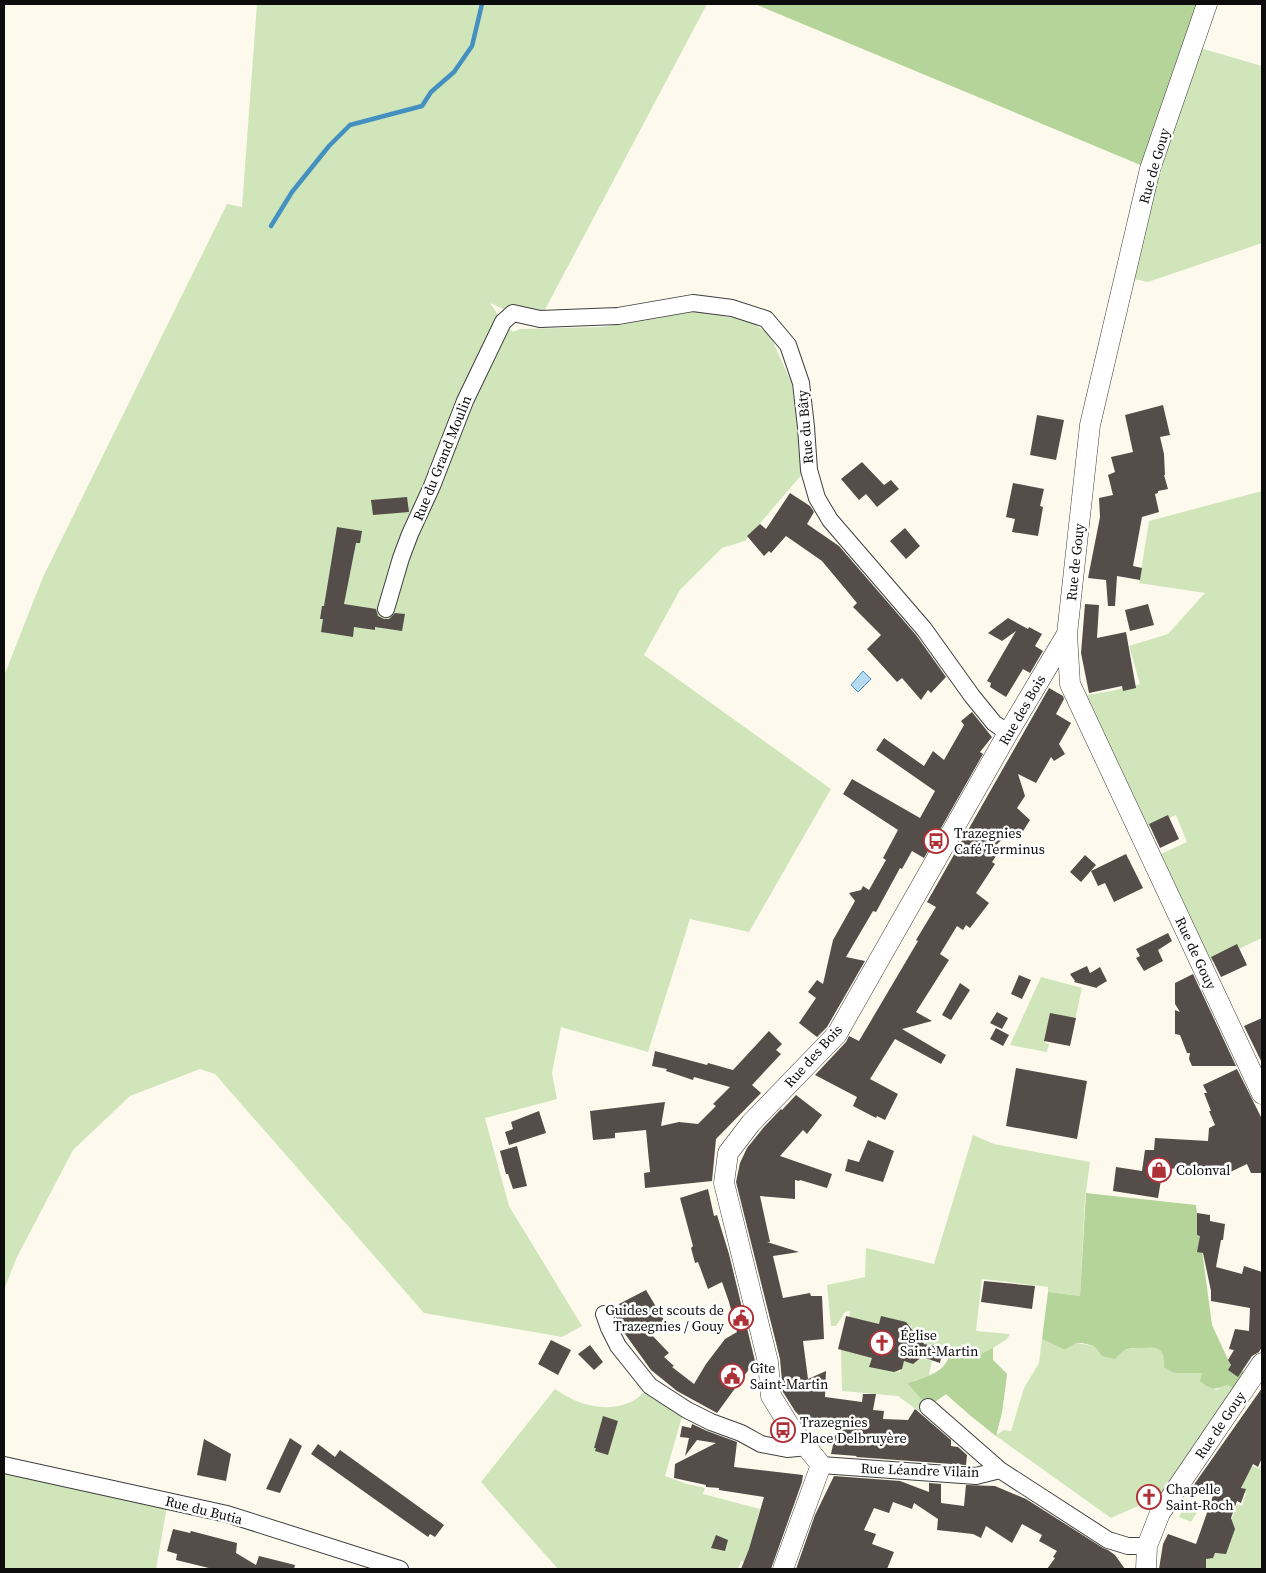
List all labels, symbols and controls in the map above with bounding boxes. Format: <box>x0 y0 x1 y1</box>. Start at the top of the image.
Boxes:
street label: Rue de Gouy <box>1134 125 1175 206</box>
street label: Rue du Bâty <box>792 388 818 465</box>
street label: Rue du Grand Moulin <box>408 392 476 524</box>
street label: Rue de Gouy <box>1061 521 1089 602</box>
street label: Rue des Bois <box>994 671 1050 749</box>
place label: Trazegnies Café Terminus <box>954 823 1045 859</box>
bus stop icon: Trazegnies Café Terminus <box>923 828 949 854</box>
street label: Rue de Gouy <box>1170 913 1222 993</box>
street label: Rue des Bois <box>779 1020 847 1092</box>
shop icon: Colonval <box>1146 1157 1172 1183</box>
place label: Colonval <box>1176 1160 1230 1180</box>
place label: Guides et scouts de Trazegnies / Gouy <box>605 1300 725 1336</box>
public building icon: Guides et scouts de Trazegnies / Gouy <box>728 1305 754 1331</box>
place label: Église Saint-Martin <box>900 1325 979 1361</box>
church icon: Église Saint-Martin <box>869 1330 895 1356</box>
place label: Gîte Saint-Martin <box>750 1358 829 1394</box>
public building icon: Gîte Saint-Martin <box>719 1363 745 1389</box>
street label: Rue de Gouy <box>1190 1386 1251 1463</box>
place label: Trazegnies Place Delbruyère <box>800 1412 907 1448</box>
bus stop icon: Trazegnies Place Delbruyère <box>770 1417 796 1443</box>
street label: Rue Léandre Vilain <box>860 1458 980 1482</box>
place label: Chapelle Saint-Roch <box>1166 1479 1234 1515</box>
church icon: Chapelle Saint-Roch <box>1136 1484 1162 1510</box>
street label: Rue du Butia <box>163 1491 246 1529</box>

